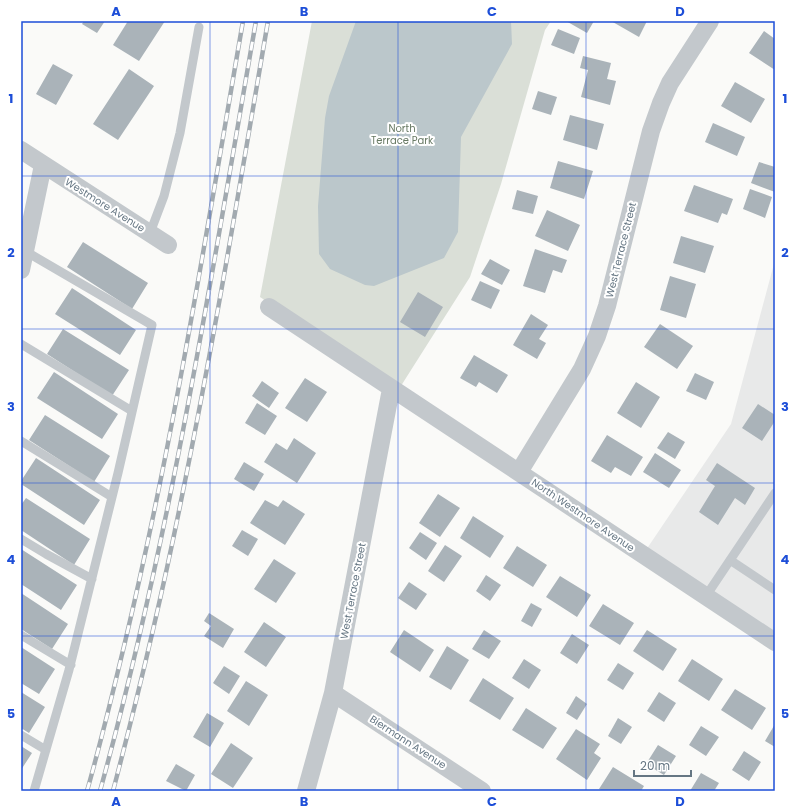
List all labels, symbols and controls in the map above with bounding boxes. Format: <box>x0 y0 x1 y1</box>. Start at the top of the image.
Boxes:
text: A <box>111 2 121 21</box>
text: B <box>300 2 309 21</box>
text: C <box>487 2 497 21</box>
text: D <box>675 2 685 21</box>
text: 1 <box>9 89 13 108</box>
text: 1 <box>783 89 787 108</box>
park label: North Terrace Park <box>371 121 434 148</box>
street label: Westmore Avenue <box>62 174 148 236</box>
street label: West Terrace Street <box>602 201 640 299</box>
text: 2 <box>7 243 15 262</box>
text: 2 <box>781 243 789 262</box>
text: 3 <box>7 397 15 416</box>
text: 3 <box>781 397 789 416</box>
street label: North Westmore Avenue <box>528 475 638 555</box>
street label: West Terrace Street <box>336 541 370 640</box>
text: 4 <box>7 550 16 569</box>
text: 4 <box>781 550 790 569</box>
text: 5 <box>7 704 15 723</box>
text: 5 <box>781 704 789 723</box>
street label: Biermann Avenue <box>367 712 449 772</box>
scale bar <box>634 752 691 778</box>
text: 20 m <box>640 757 670 774</box>
text: A <box>111 792 121 811</box>
text: B <box>300 792 309 811</box>
text: C <box>487 792 497 811</box>
text: D <box>675 792 685 811</box>

